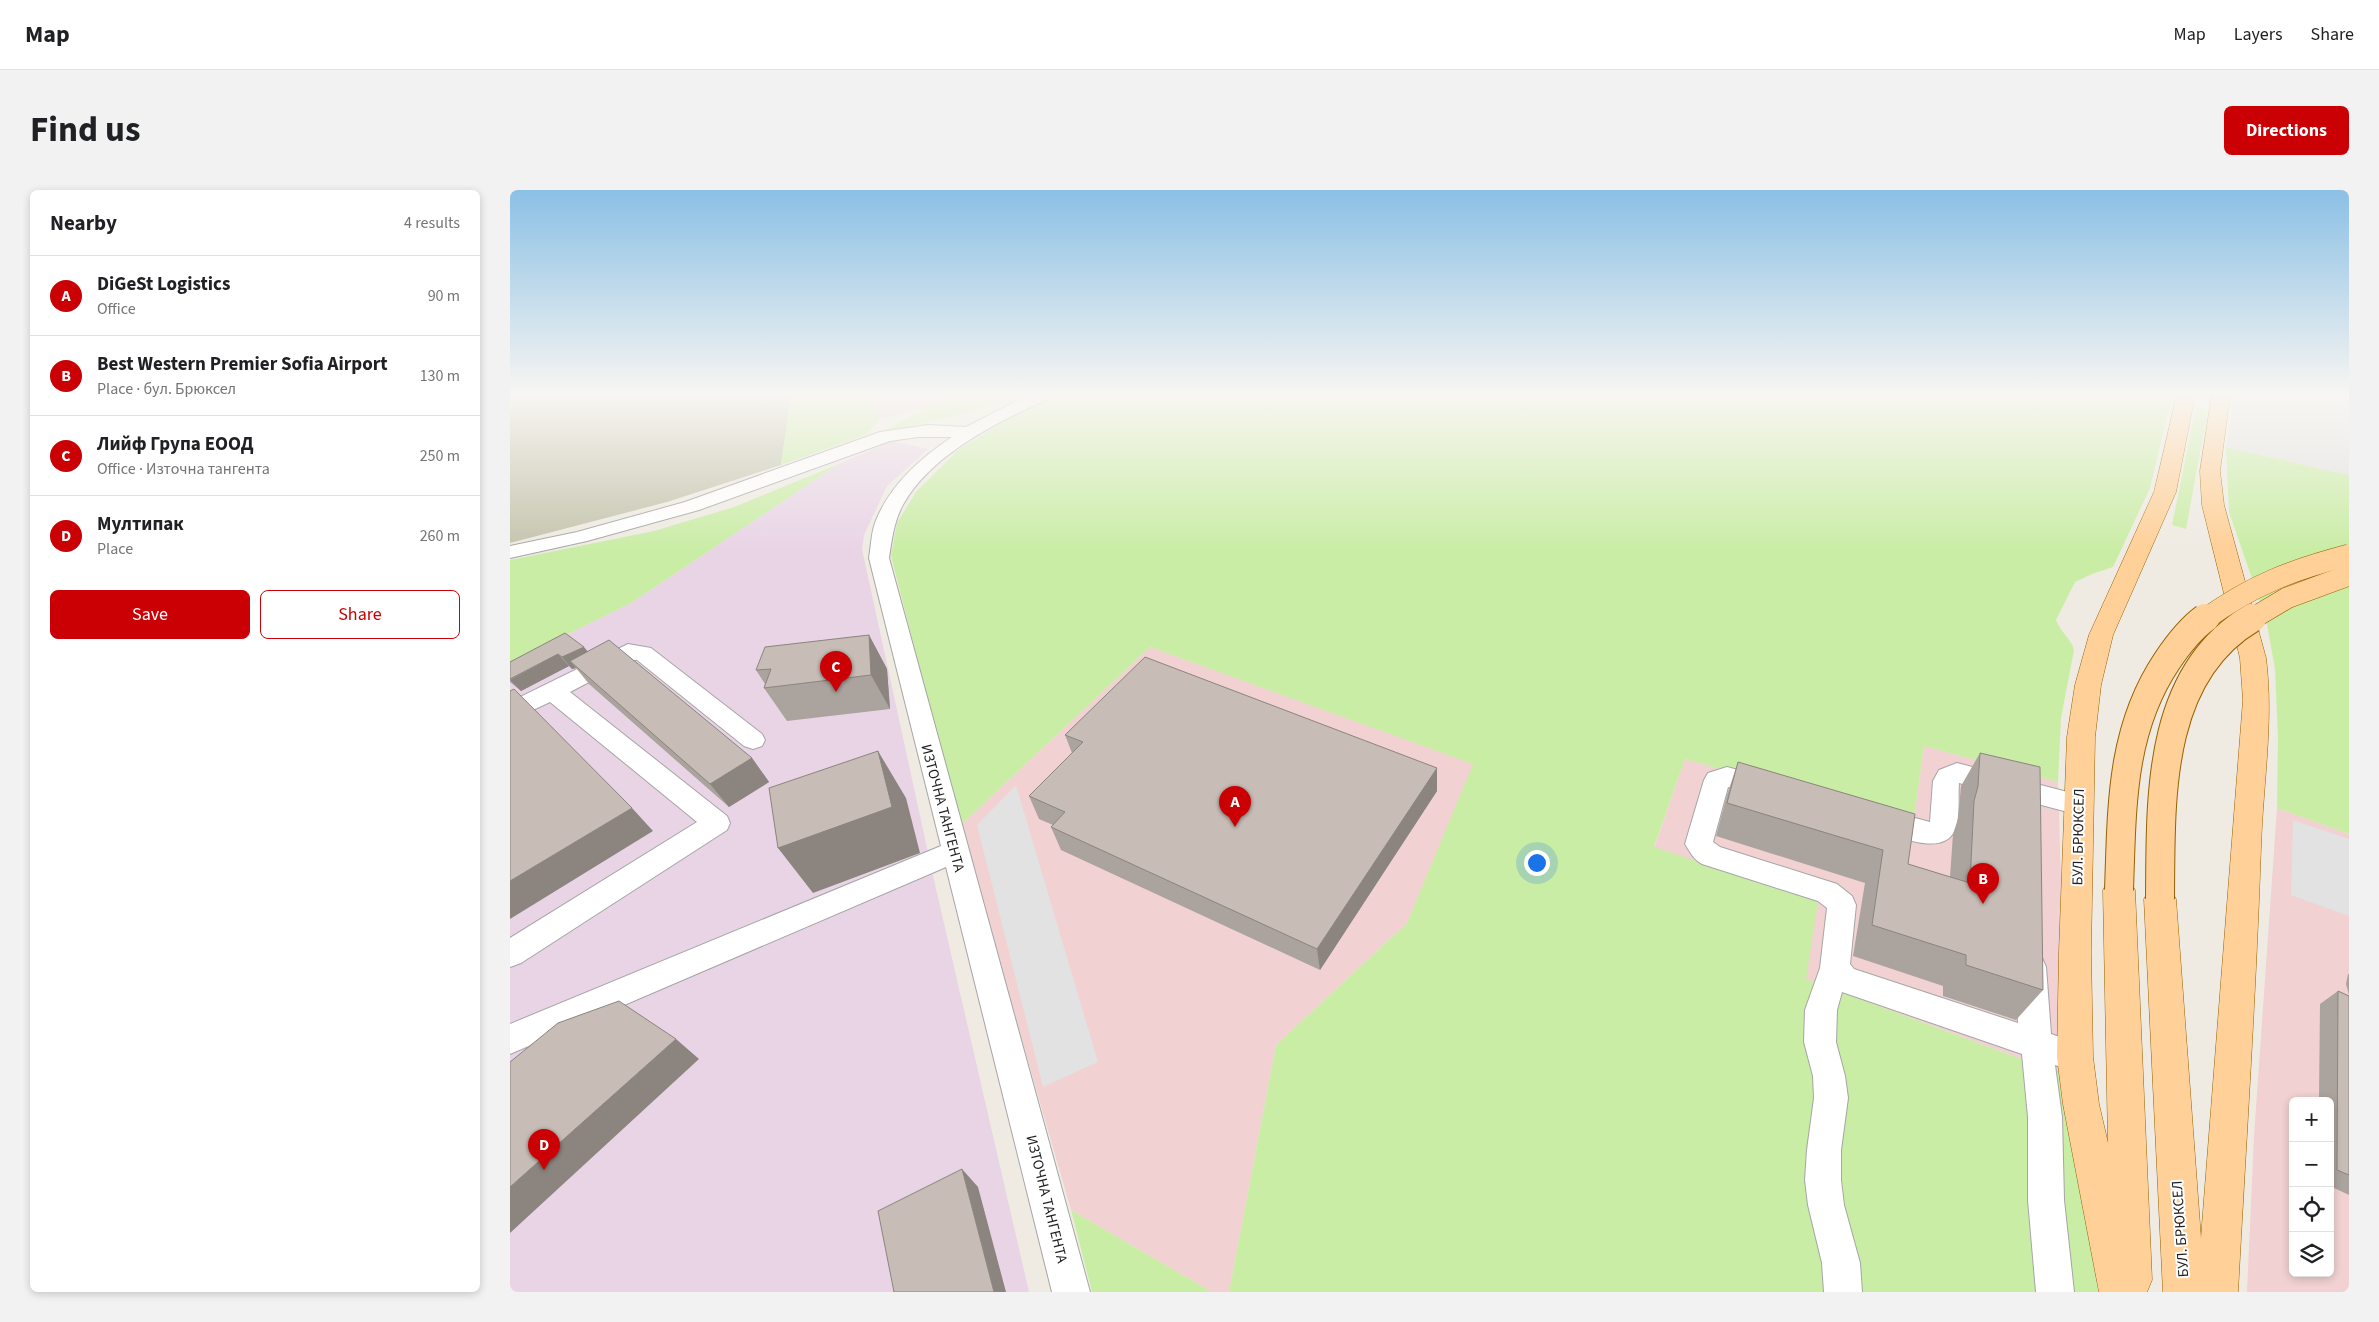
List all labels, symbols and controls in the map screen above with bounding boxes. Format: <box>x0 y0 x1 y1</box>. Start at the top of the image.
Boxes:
text: Map <box>25 17 70 52</box>
text: Map <box>2174 22 2206 47</box>
text: Layers <box>2234 22 2283 47</box>
text: Share <box>2311 22 2354 47</box>
text: Find us <box>30 105 140 155</box>
button: Directions <box>2224 106 2349 155</box>
text: Nearby <box>50 208 117 238</box>
text: 4 results <box>404 212 460 234</box>
text: DiGeSt Logistics <box>97 271 230 298</box>
text: A <box>61 285 71 307</box>
text: 90 m <box>428 285 460 307</box>
text: Office <box>97 298 136 320</box>
text: Best Western Premier Sofia Airport <box>97 351 388 378</box>
text: B <box>61 365 71 387</box>
text: 130 m <box>420 365 460 387</box>
text: Place · бул. Брюксел <box>97 378 236 400</box>
text: Лийф Група ЕООД <box>97 431 254 458</box>
text: C <box>61 445 71 467</box>
text: 250 m <box>420 445 460 467</box>
text: Office · Източна тангента <box>97 458 270 480</box>
text: Мултипак <box>97 511 184 538</box>
text: D <box>61 525 71 547</box>
text: 260 m <box>420 525 460 547</box>
text: Place <box>97 538 133 560</box>
button: Save <box>50 590 250 639</box>
button: Share <box>260 590 460 639</box>
pin: C <box>820 651 852 692</box>
street label: ИЗТОЧНА ТАНГЕНТА <box>915 742 970 875</box>
pin: A <box>1219 786 1251 827</box>
street label: БУЛ. БРЮКСЕЛ <box>2067 788 2090 886</box>
your location <box>1524 850 1550 876</box>
pin: B <box>1967 863 1999 904</box>
map controls <box>2289 1097 2334 1277</box>
button: + <box>2289 1097 2334 1142</box>
pin: D <box>528 1129 560 1170</box>
street label: ИЗТОЧНА ТАНГЕНТА <box>1020 1133 1073 1266</box>
button: − <box>2289 1142 2334 1187</box>
street label: БУЛ. БРЮКСЕЛ <box>2167 1180 2194 1278</box>
button: locate <box>2289 1187 2334 1232</box>
button: layers <box>2289 1232 2334 1277</box>

